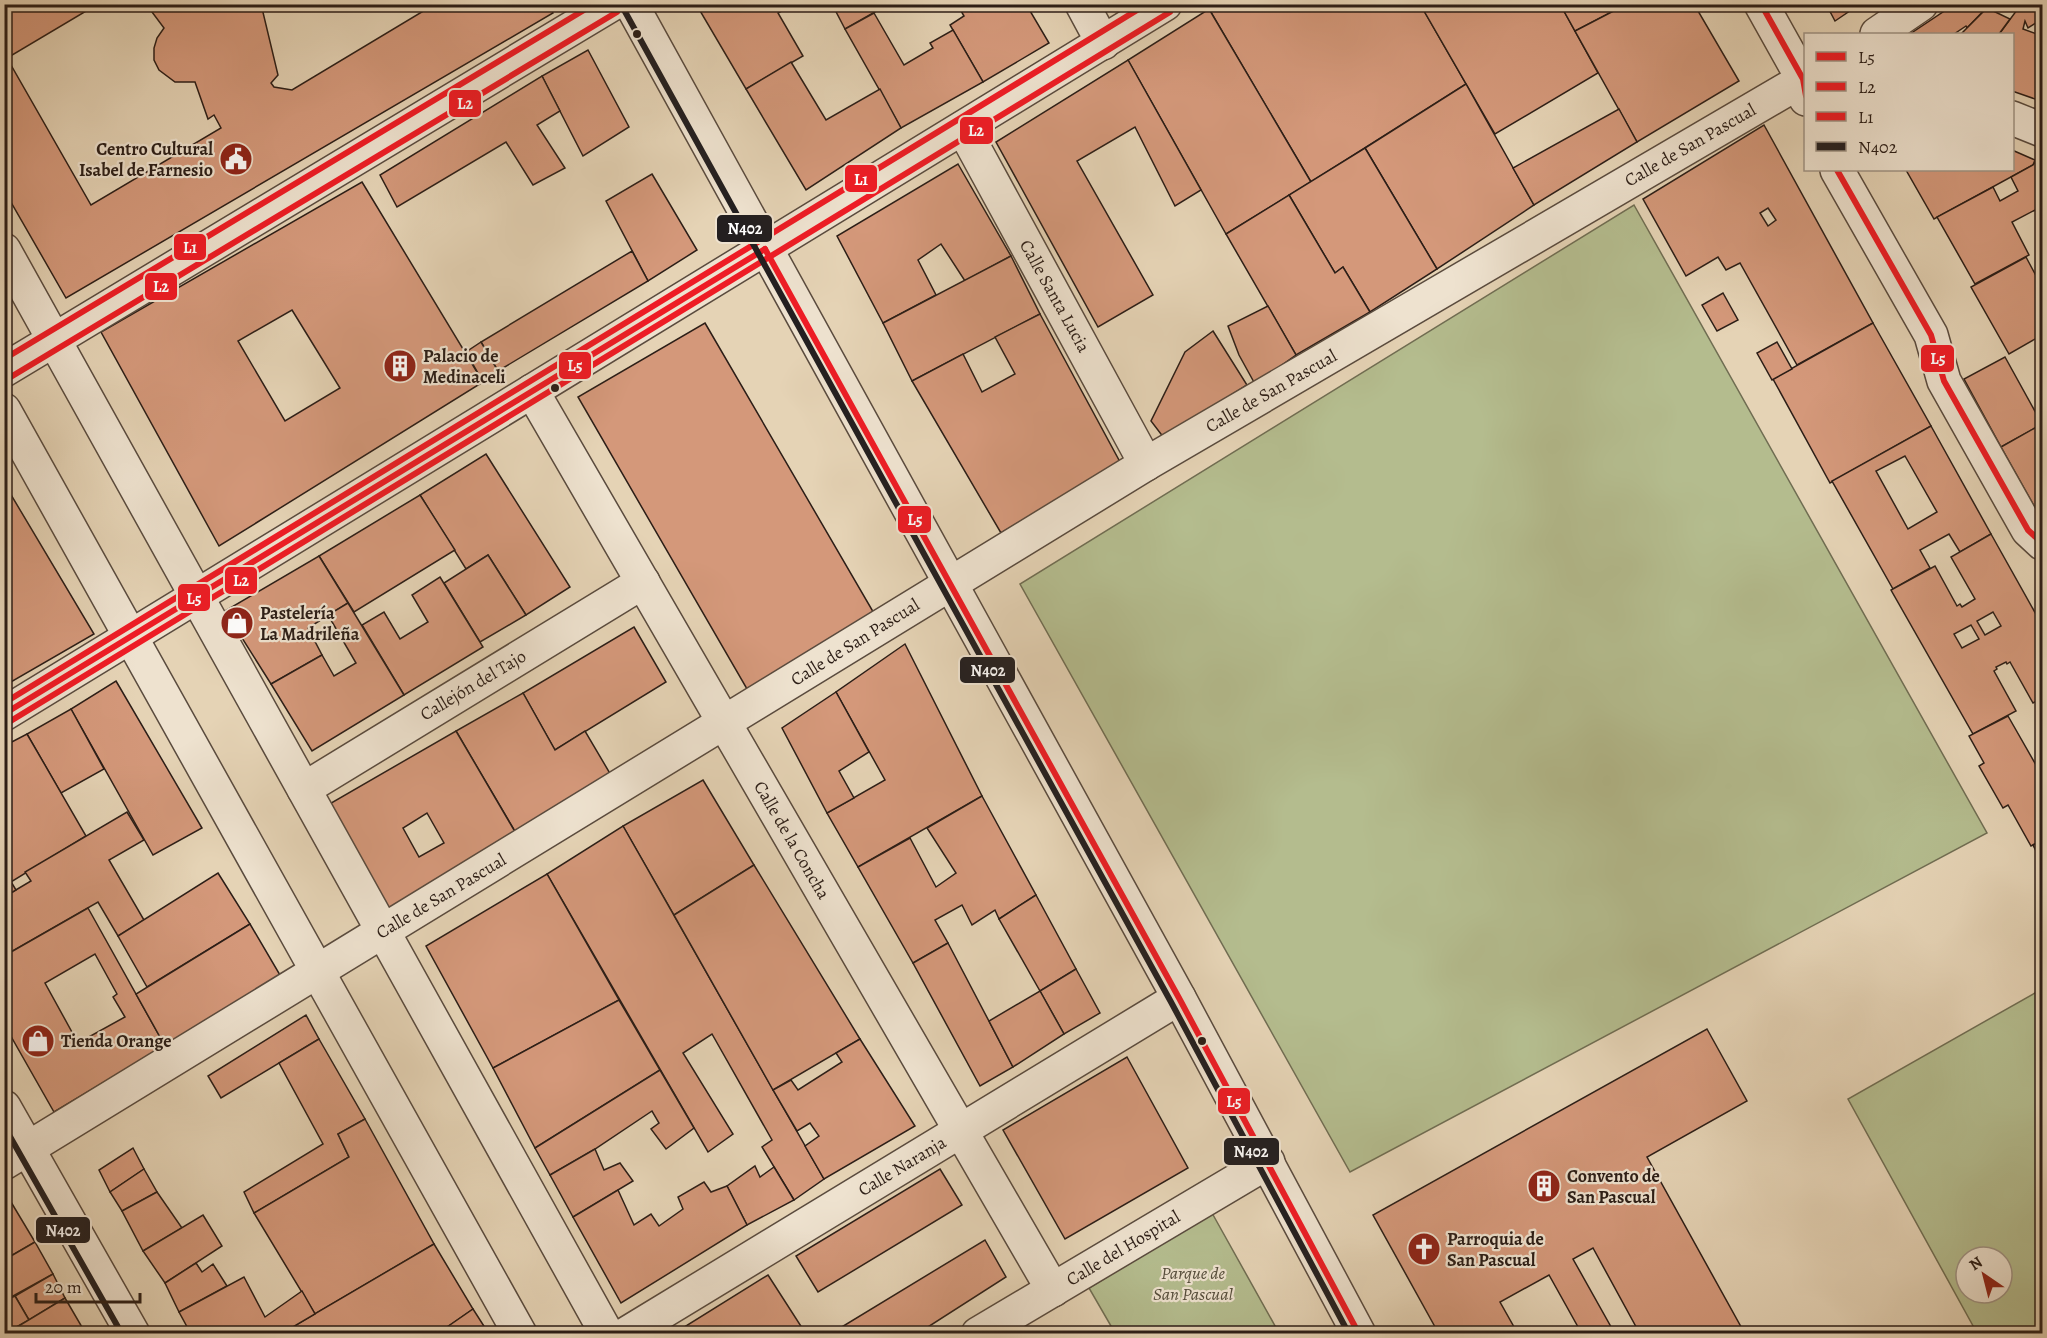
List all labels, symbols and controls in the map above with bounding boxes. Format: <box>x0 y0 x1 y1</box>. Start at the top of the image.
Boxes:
unlabelled marker <box>631 28 643 40</box>
legend <box>1804 33 2014 171</box>
text: L5 <box>1858 45 1875 69</box>
text: L2 <box>1858 75 1876 99</box>
line badge: L2 <box>448 89 482 118</box>
text: L2 <box>457 93 473 115</box>
street label: Calle de San Pascual <box>1620 97 1760 192</box>
text: L1 <box>1858 105 1873 129</box>
line badge: L2 <box>959 116 994 145</box>
text: L2 <box>968 120 984 142</box>
text: N402 <box>1858 135 1898 159</box>
place label: Centro Cultural Isabel de Farnesio <box>79 137 213 182</box>
public building icon: Centro Cultural Isabel de Farnesio <box>218 141 254 177</box>
line badge: L1 <box>844 164 878 193</box>
text: L1 <box>854 169 868 191</box>
line badge: N402 <box>716 214 773 243</box>
text: N402 <box>728 218 763 240</box>
line badge: L1 <box>173 233 207 261</box>
street label: Calle Santa Lucia <box>1014 235 1096 357</box>
text: L1 <box>183 237 197 259</box>
line badge: L2 <box>144 272 178 301</box>
text: L2 <box>153 276 169 298</box>
street label: Calle de San Pascual <box>1201 343 1341 438</box>
place label: Palacio de Medinaceli <box>423 344 506 389</box>
line badge: L5 <box>1920 344 1955 373</box>
building icon: Palacio de Medinaceli <box>382 348 418 384</box>
text: L5 <box>1930 348 1946 370</box>
line badge: L5 <box>558 351 592 380</box>
text: L5 <box>567 355 583 377</box>
unlabelled marker <box>549 382 561 394</box>
line badge: L5 <box>897 505 932 534</box>
text: L5 <box>907 509 923 531</box>
line badge: L2 <box>224 566 258 595</box>
text: L2 <box>233 570 249 592</box>
line badge: L5 <box>177 583 211 612</box>
text: L5 <box>186 588 202 610</box>
street label: Calle de San Pascual <box>786 592 924 691</box>
place label: Pastelería La Madrileña <box>260 601 360 646</box>
shop icon: Pastelería La Madrileña <box>219 605 255 641</box>
street label: Callejón del Tajo <box>415 644 531 726</box>
line badge: N402 <box>959 656 1016 684</box>
text: N402 <box>971 660 1006 682</box>
street label: Calle de la Concha <box>748 776 836 904</box>
street label: Calle de San Pascual <box>372 847 511 944</box>
shop icon: Tienda Orange <box>20 1023 56 1059</box>
place label: Tienda Orange <box>61 1029 172 1053</box>
unlabelled marker <box>1196 1035 1208 1047</box>
line badge: L5 <box>1217 1087 1251 1115</box>
text: L5 <box>1226 1091 1242 1113</box>
street label: Calle Naranja <box>853 1130 951 1202</box>
line badge: N402 <box>1223 1137 1280 1166</box>
text: N402 <box>1234 1141 1269 1163</box>
place label: Convento de San Pascual <box>1567 1164 1660 1209</box>
building icon: Convento de San Pascual <box>1526 1168 1562 1204</box>
street label: Calle del Hospital <box>1062 1204 1185 1291</box>
line badge: N402 <box>35 1216 91 1244</box>
text: N402 <box>46 1220 81 1242</box>
place label: Parroquia de San Pascual <box>1447 1227 1544 1272</box>
church icon: Parroquia de San Pascual <box>1406 1231 1442 1267</box>
north arrow <box>1954 1245 2014 1305</box>
text: N <box>1965 1251 1987 1276</box>
park label: Parque de San Pascual <box>1153 1261 1233 1306</box>
scale bar <box>36 1266 140 1304</box>
text: 20 m <box>45 1275 82 1299</box>

